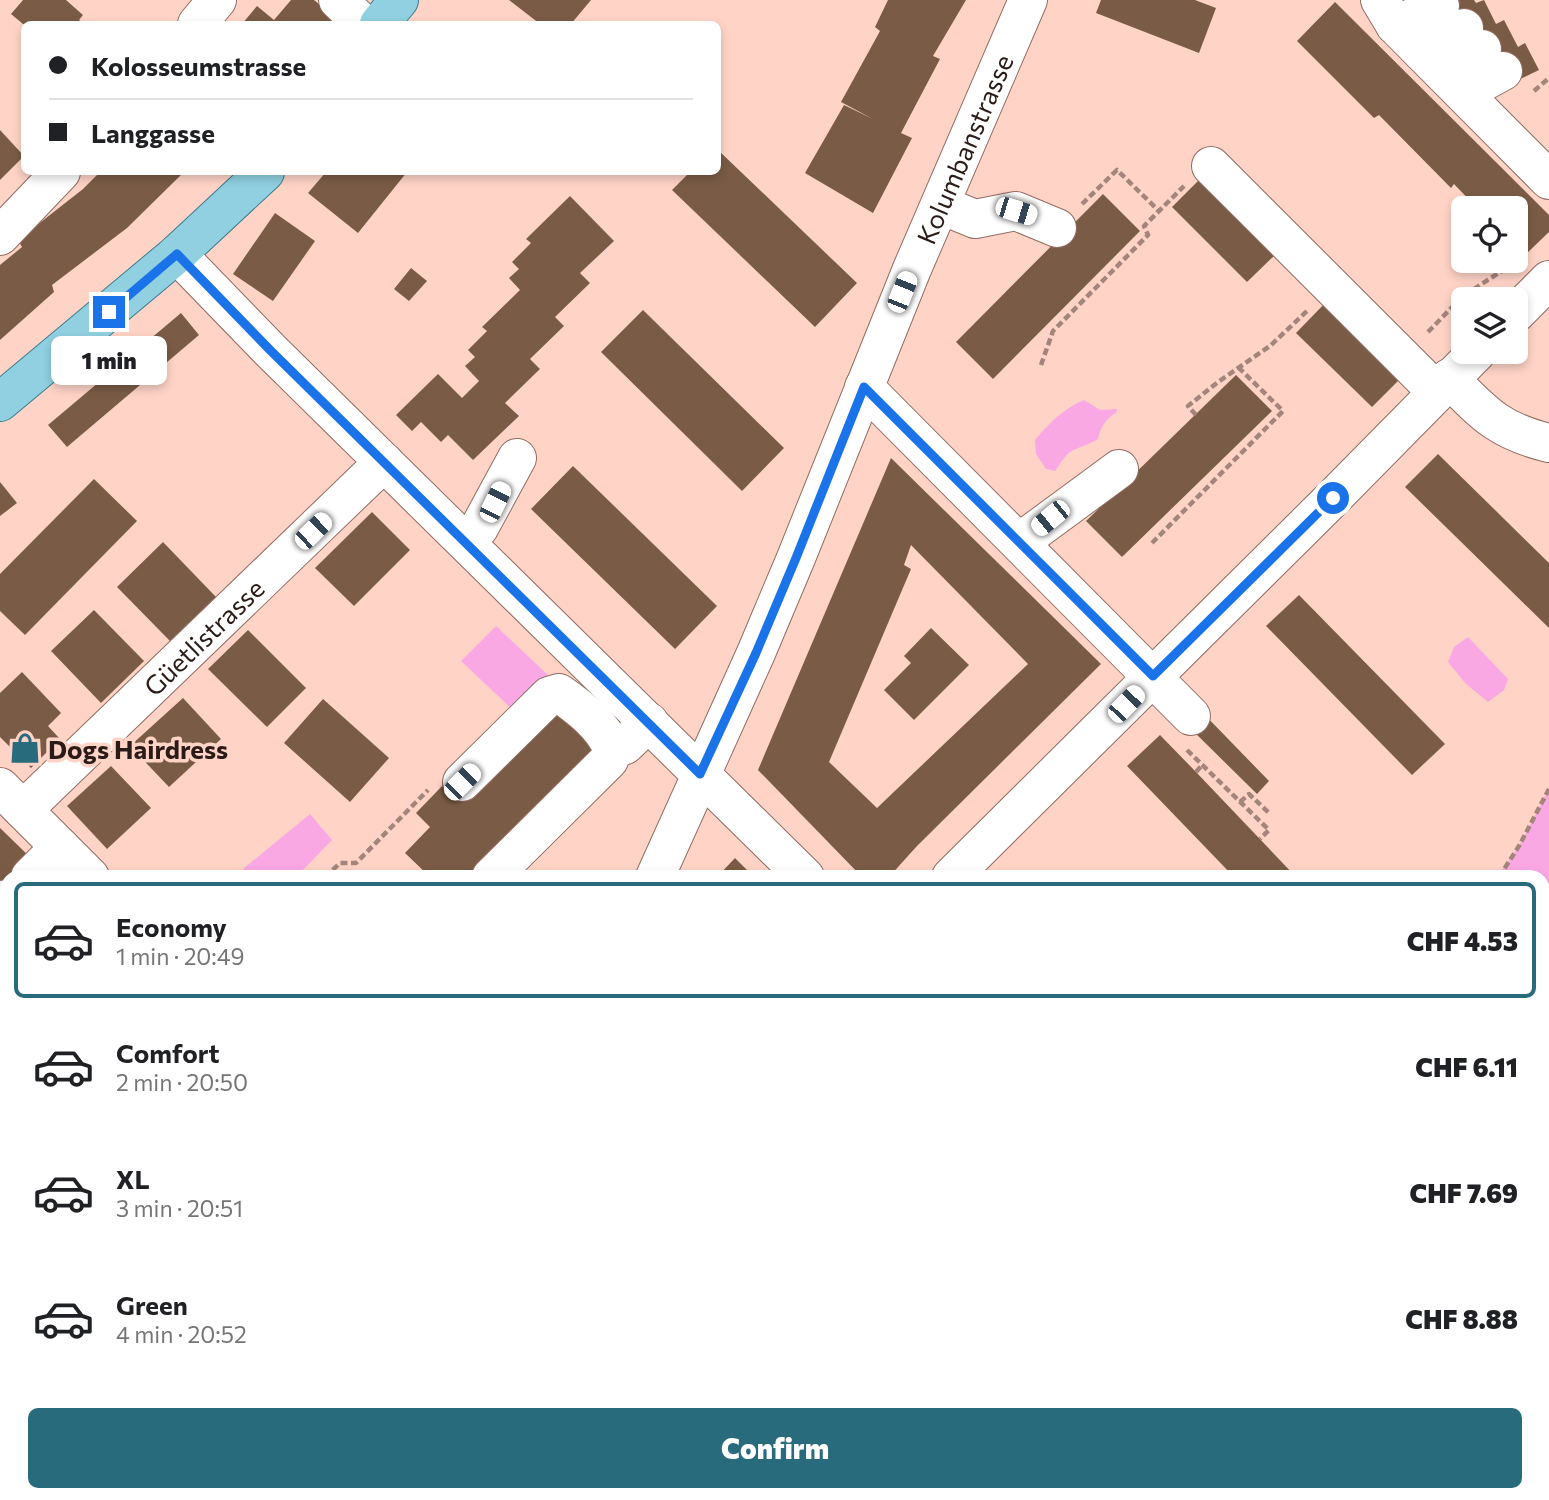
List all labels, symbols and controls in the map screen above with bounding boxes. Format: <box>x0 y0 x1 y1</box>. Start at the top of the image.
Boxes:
street label: Kolumbanstrasse <box>909 49 1018 248</box>
text: Kolosseumstrasse <box>91 50 306 81</box>
text: Langgasse <box>91 117 215 148</box>
car <box>993 195 1040 227</box>
map controls <box>1451 196 1528 364</box>
button: locate <box>1451 196 1528 273</box>
car <box>885 269 920 315</box>
button: layers <box>1451 287 1528 364</box>
route end <box>93 296 125 328</box>
callout: 1 min <box>51 336 167 386</box>
text: 1 min <box>81 346 137 374</box>
car <box>477 479 514 525</box>
route start <box>1317 482 1349 514</box>
car <box>1028 497 1073 539</box>
car <box>291 509 336 553</box>
street label: Güetlistrasse <box>137 572 269 701</box>
car <box>1104 682 1149 726</box>
shop icon: Dogs Hairdress <box>8 731 42 765</box>
place label: Dogs Hairdress <box>48 733 228 764</box>
car <box>440 760 485 804</box>
icon: car <box>32 909 95 972</box>
text: Economy <box>116 911 227 942</box>
text: CHF 4.53 <box>1407 925 1518 956</box>
text: 1 min · 20:49 <box>116 942 245 970</box>
icon: car <box>32 1035 95 1098</box>
text: Comfort <box>116 1037 219 1068</box>
text: CHF 6.11 <box>1415 1051 1518 1082</box>
text: 2 min · 20:50 <box>116 1068 248 1096</box>
icon: car <box>32 1161 95 1224</box>
text: XL <box>116 1163 150 1194</box>
text: CHF 7.69 <box>1409 1177 1518 1208</box>
text: 3 min · 20:51 <box>116 1194 243 1222</box>
icon: car <box>32 1287 95 1350</box>
text: Green <box>116 1289 188 1320</box>
text: CHF 8.88 <box>1405 1303 1518 1334</box>
text: 4 min · 20:52 <box>116 1320 247 1348</box>
button: Confirm <box>28 1408 1522 1488</box>

